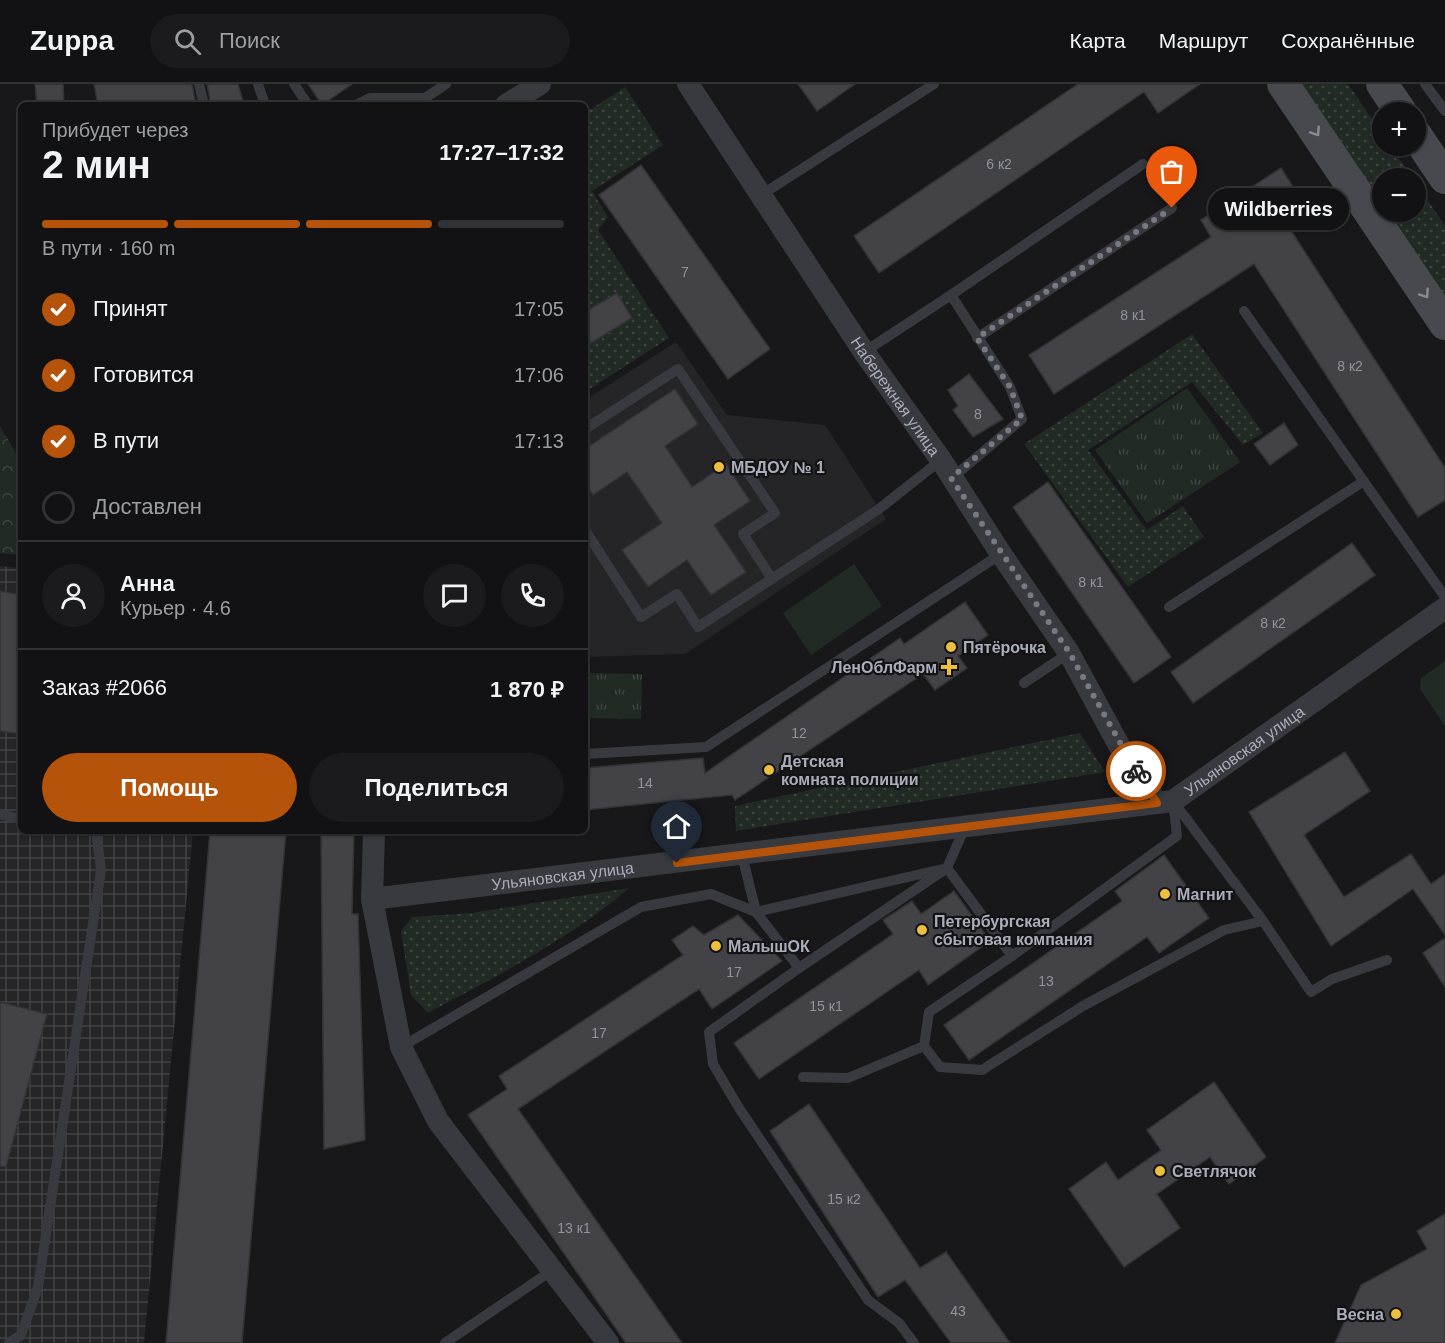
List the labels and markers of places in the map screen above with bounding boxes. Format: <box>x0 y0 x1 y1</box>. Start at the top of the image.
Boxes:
pin <box>1146 146 1197 208</box>
callout: Wildberries <box>1208 187 1349 229</box>
place label: МБДОУ № 1 <box>731 459 825 476</box>
marker: МБДОУ № 1 <box>712 460 726 474</box>
place label: Пятёрочка <box>963 639 1046 656</box>
marker: Пятёрочка <box>944 640 958 654</box>
place label: ЛенОблФарм <box>831 659 937 676</box>
marker: ЛенОблФарм <box>942 660 956 674</box>
place label: Детская комната полиции <box>781 753 918 788</box>
marker: Детская комната полиции <box>762 763 776 777</box>
pin <box>651 801 702 863</box>
place label: Магнит <box>1177 886 1234 903</box>
marker: Магнит <box>1158 887 1172 901</box>
place label: Петербургская сбытовая компания <box>934 913 1093 948</box>
marker: Петербургская сбытовая компания <box>915 923 929 937</box>
place label: МалышОК <box>728 938 810 955</box>
marker: МалышОК <box>709 939 723 953</box>
place label: Светлячок <box>1172 1163 1257 1180</box>
marker: Светлячок <box>1153 1164 1167 1178</box>
place label: Весна <box>1336 1306 1384 1323</box>
marker: Весна <box>1389 1307 1403 1321</box>

